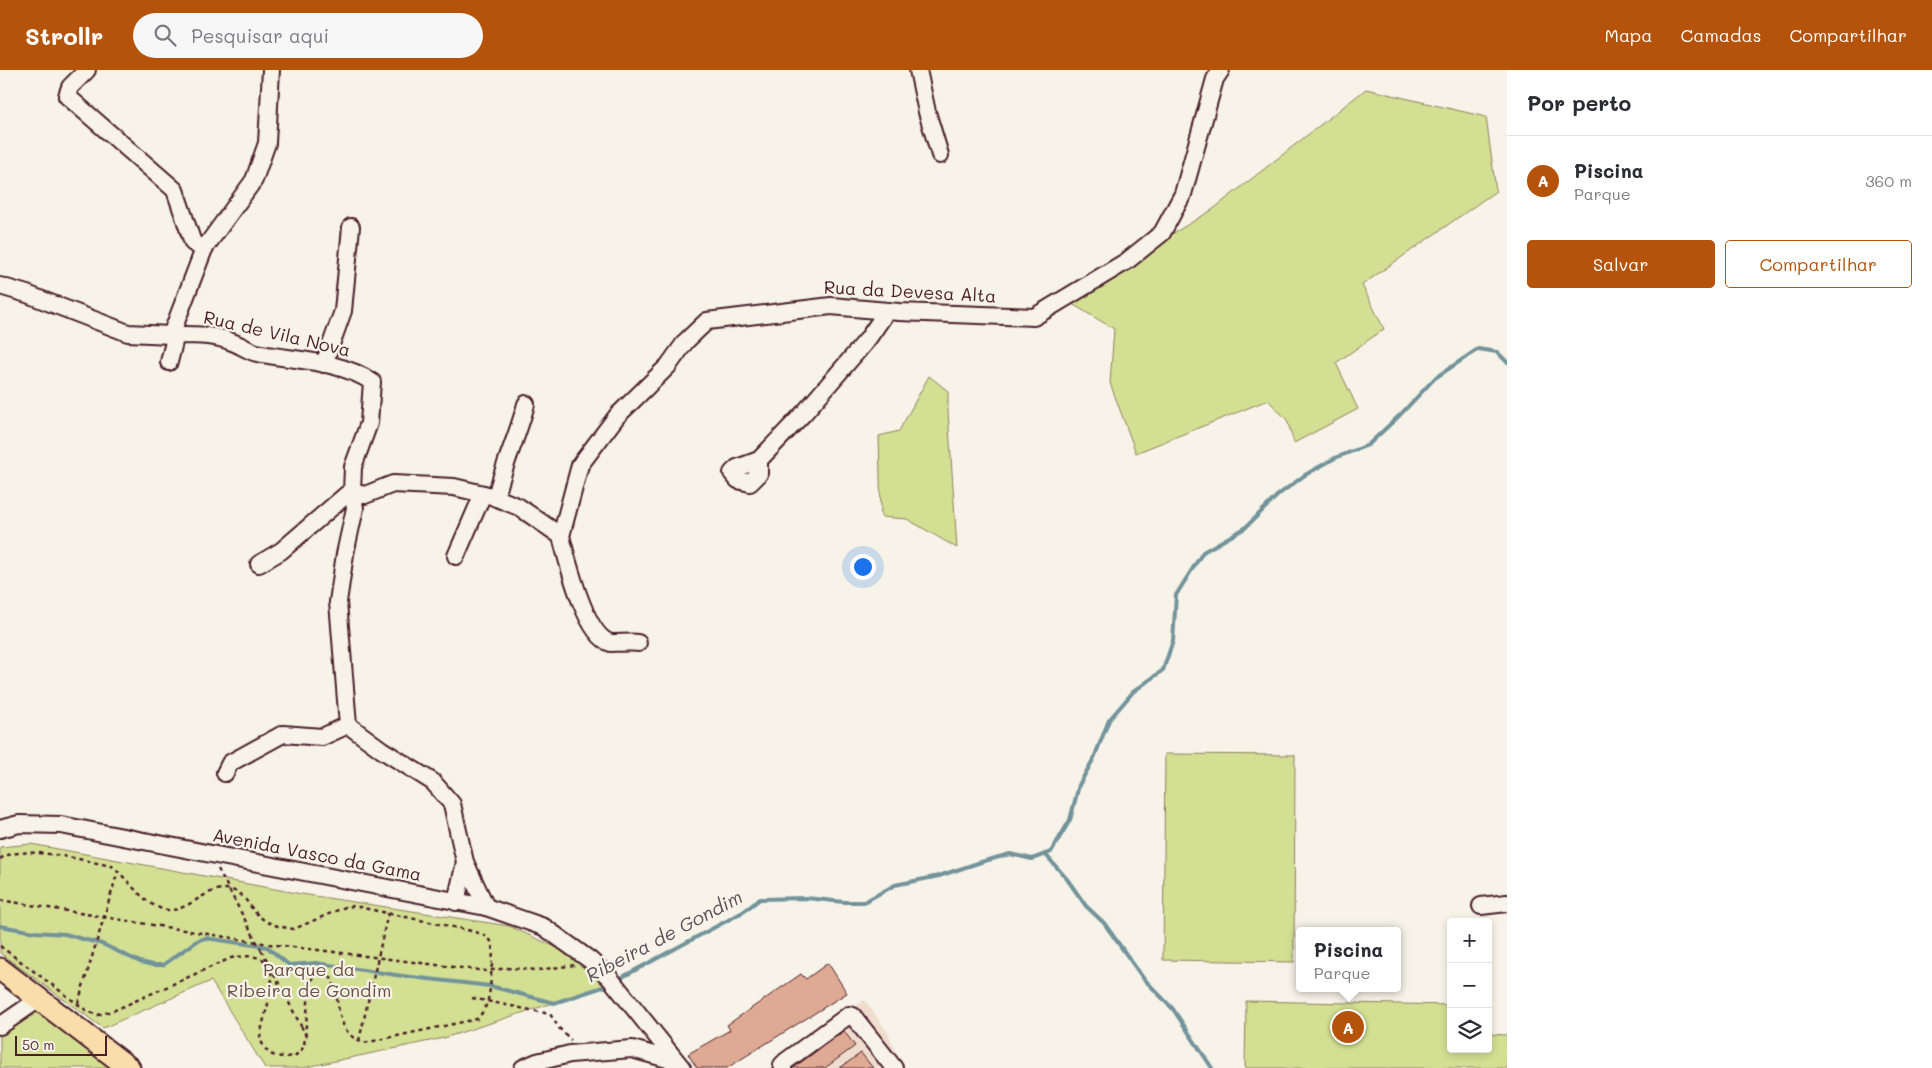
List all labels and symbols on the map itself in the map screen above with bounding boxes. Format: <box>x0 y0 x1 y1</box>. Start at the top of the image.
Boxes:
street label: Rua da Devesa Alta <box>823 274 997 308</box>
street label: Rua de Vila Nova <box>201 304 353 362</box>
your location <box>850 554 876 580</box>
street label: Avenida Vasco da Gama <box>211 822 424 886</box>
water label: Ribeira de Gondim <box>581 884 746 987</box>
park label: Parque da Ribeira de Gondim <box>227 957 391 1002</box>
pin: A <box>1332 1008 1364 1046</box>
scale bar <box>15 1033 108 1056</box>

